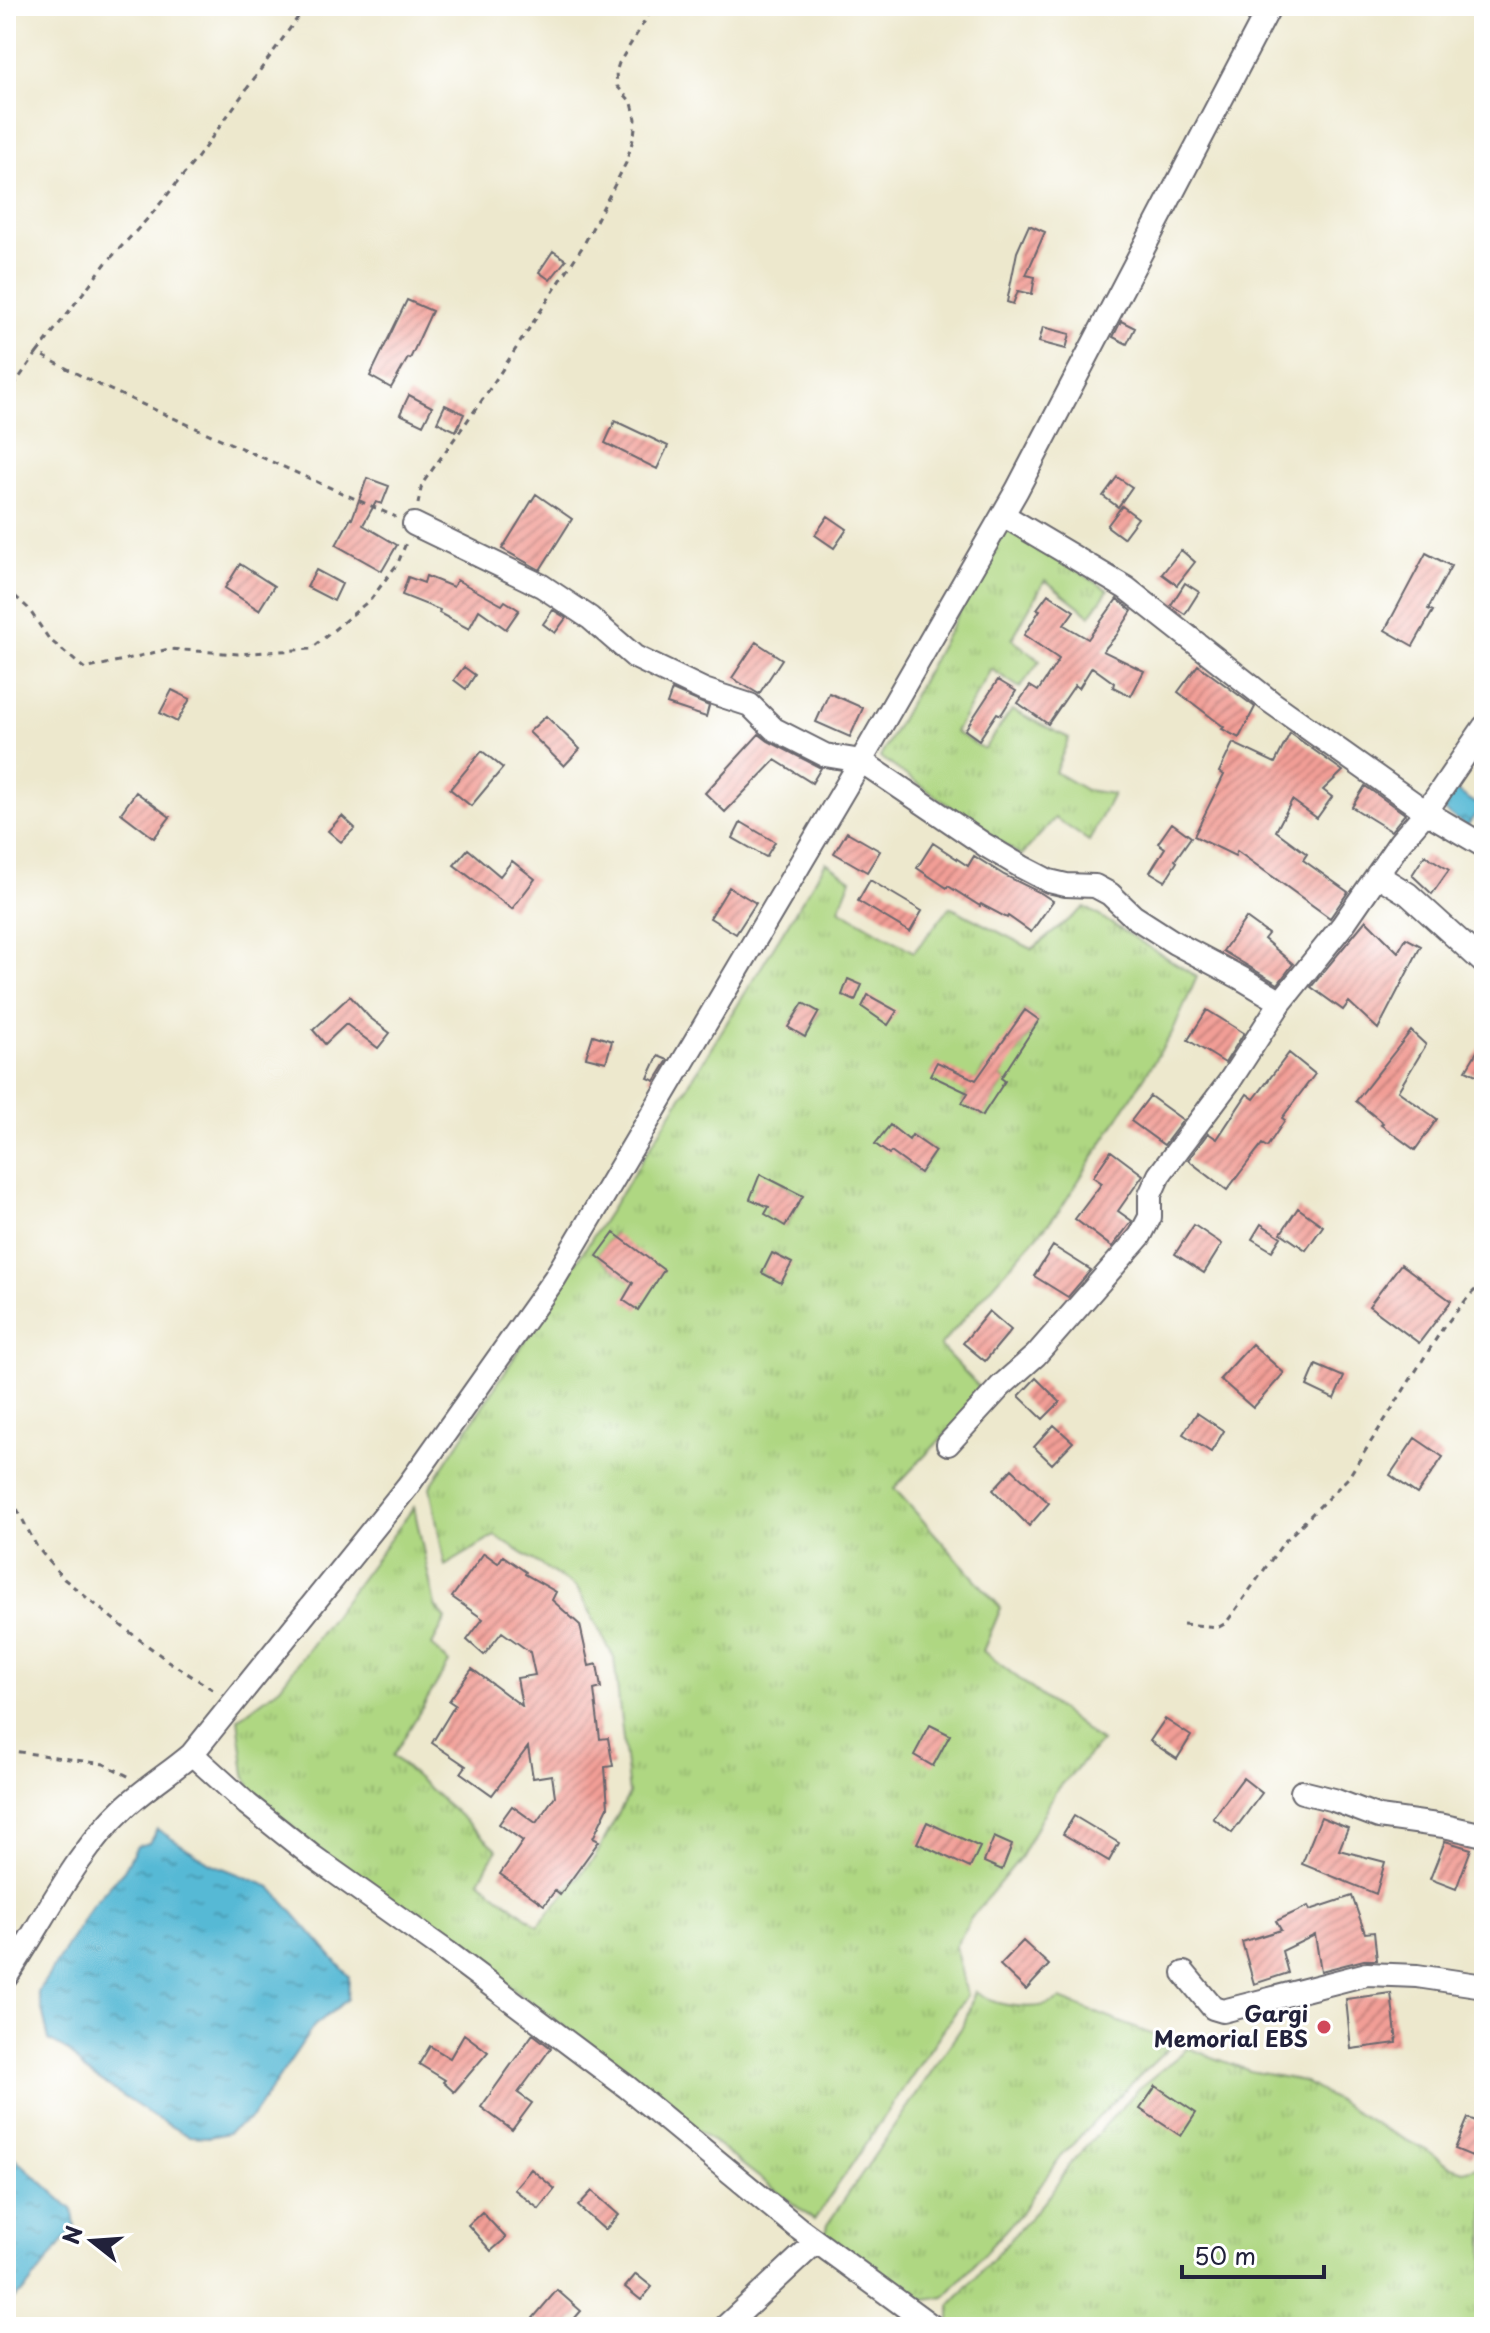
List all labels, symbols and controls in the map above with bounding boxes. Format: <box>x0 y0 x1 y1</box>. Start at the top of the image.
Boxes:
place label: Gargi Memorial EBS <box>1154 1996 1308 2054</box>
marker: Gargi Memorial EBS <box>1315 2018 1333 2036</box>
north arrow <box>52 2201 132 2281</box>
text: N <box>53 2222 90 2248</box>
scale bar <box>1182 2229 1324 2279</box>
text: 50 m <box>1194 2237 1256 2273</box>

